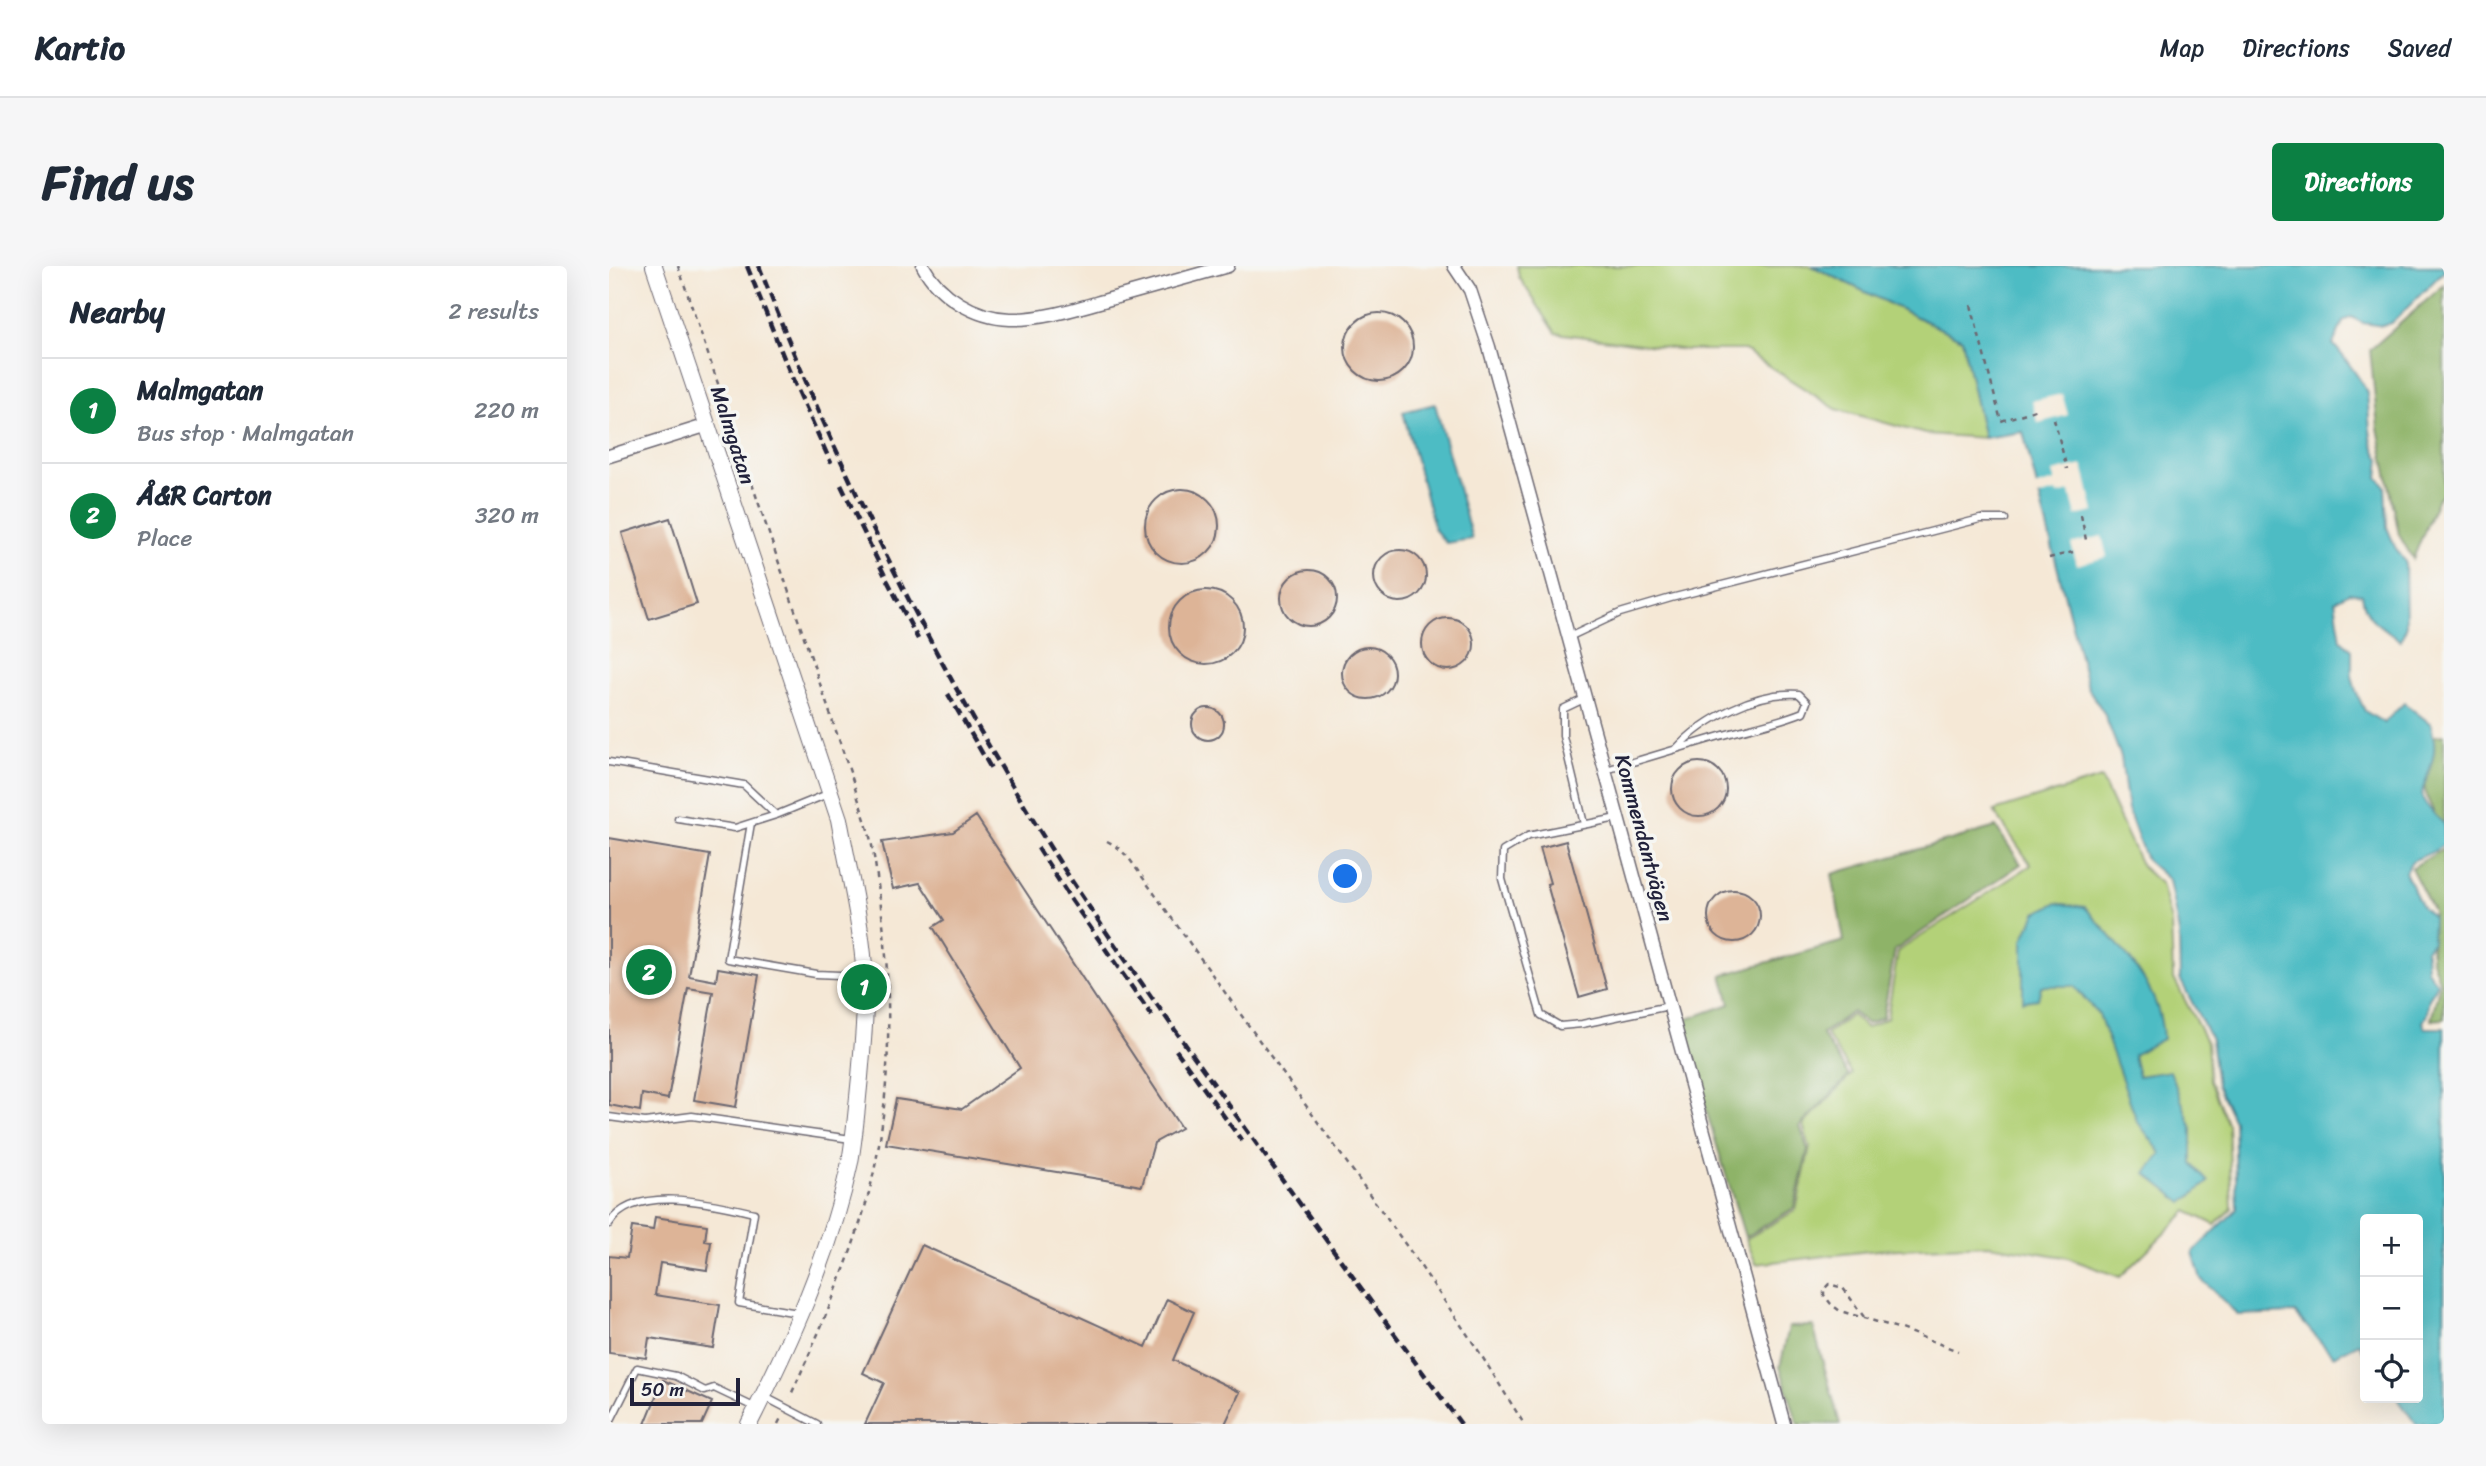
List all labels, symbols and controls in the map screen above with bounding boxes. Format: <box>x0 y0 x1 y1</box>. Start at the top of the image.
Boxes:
text: Kartio <box>35 19 125 77</box>
text: Map <box>2160 27 2204 69</box>
text: Directions <box>2242 27 2350 69</box>
text: Saved <box>2388 27 2451 69</box>
text: Find us <box>42 139 194 226</box>
button: Directions <box>2272 143 2444 221</box>
text: Nearby <box>70 285 165 339</box>
text: 2 results <box>448 291 539 332</box>
text: Malmgatan <box>137 367 263 413</box>
street label: Malmgatan <box>699 381 767 489</box>
text: 1 <box>88 390 98 431</box>
text: 220 m <box>474 390 539 431</box>
text: Bus stop · Malmgatan <box>137 413 354 454</box>
text: Å&R Carton <box>137 472 272 518</box>
text: 2 <box>86 495 100 536</box>
text: 320 m <box>475 495 539 536</box>
text: Place <box>137 518 192 559</box>
street label: Kommendantvägen <box>1603 750 1685 926</box>
your location <box>1328 859 1362 893</box>
pin: 2 <box>626 946 672 998</box>
pin: 1 <box>841 961 887 1013</box>
map controls <box>2360 1214 2423 1403</box>
button: + <box>2360 1214 2423 1277</box>
button: − <box>2360 1277 2423 1340</box>
button: locate <box>2360 1340 2423 1403</box>
text: 50 m <box>641 1373 684 1406</box>
scale bar <box>630 1375 740 1407</box>

